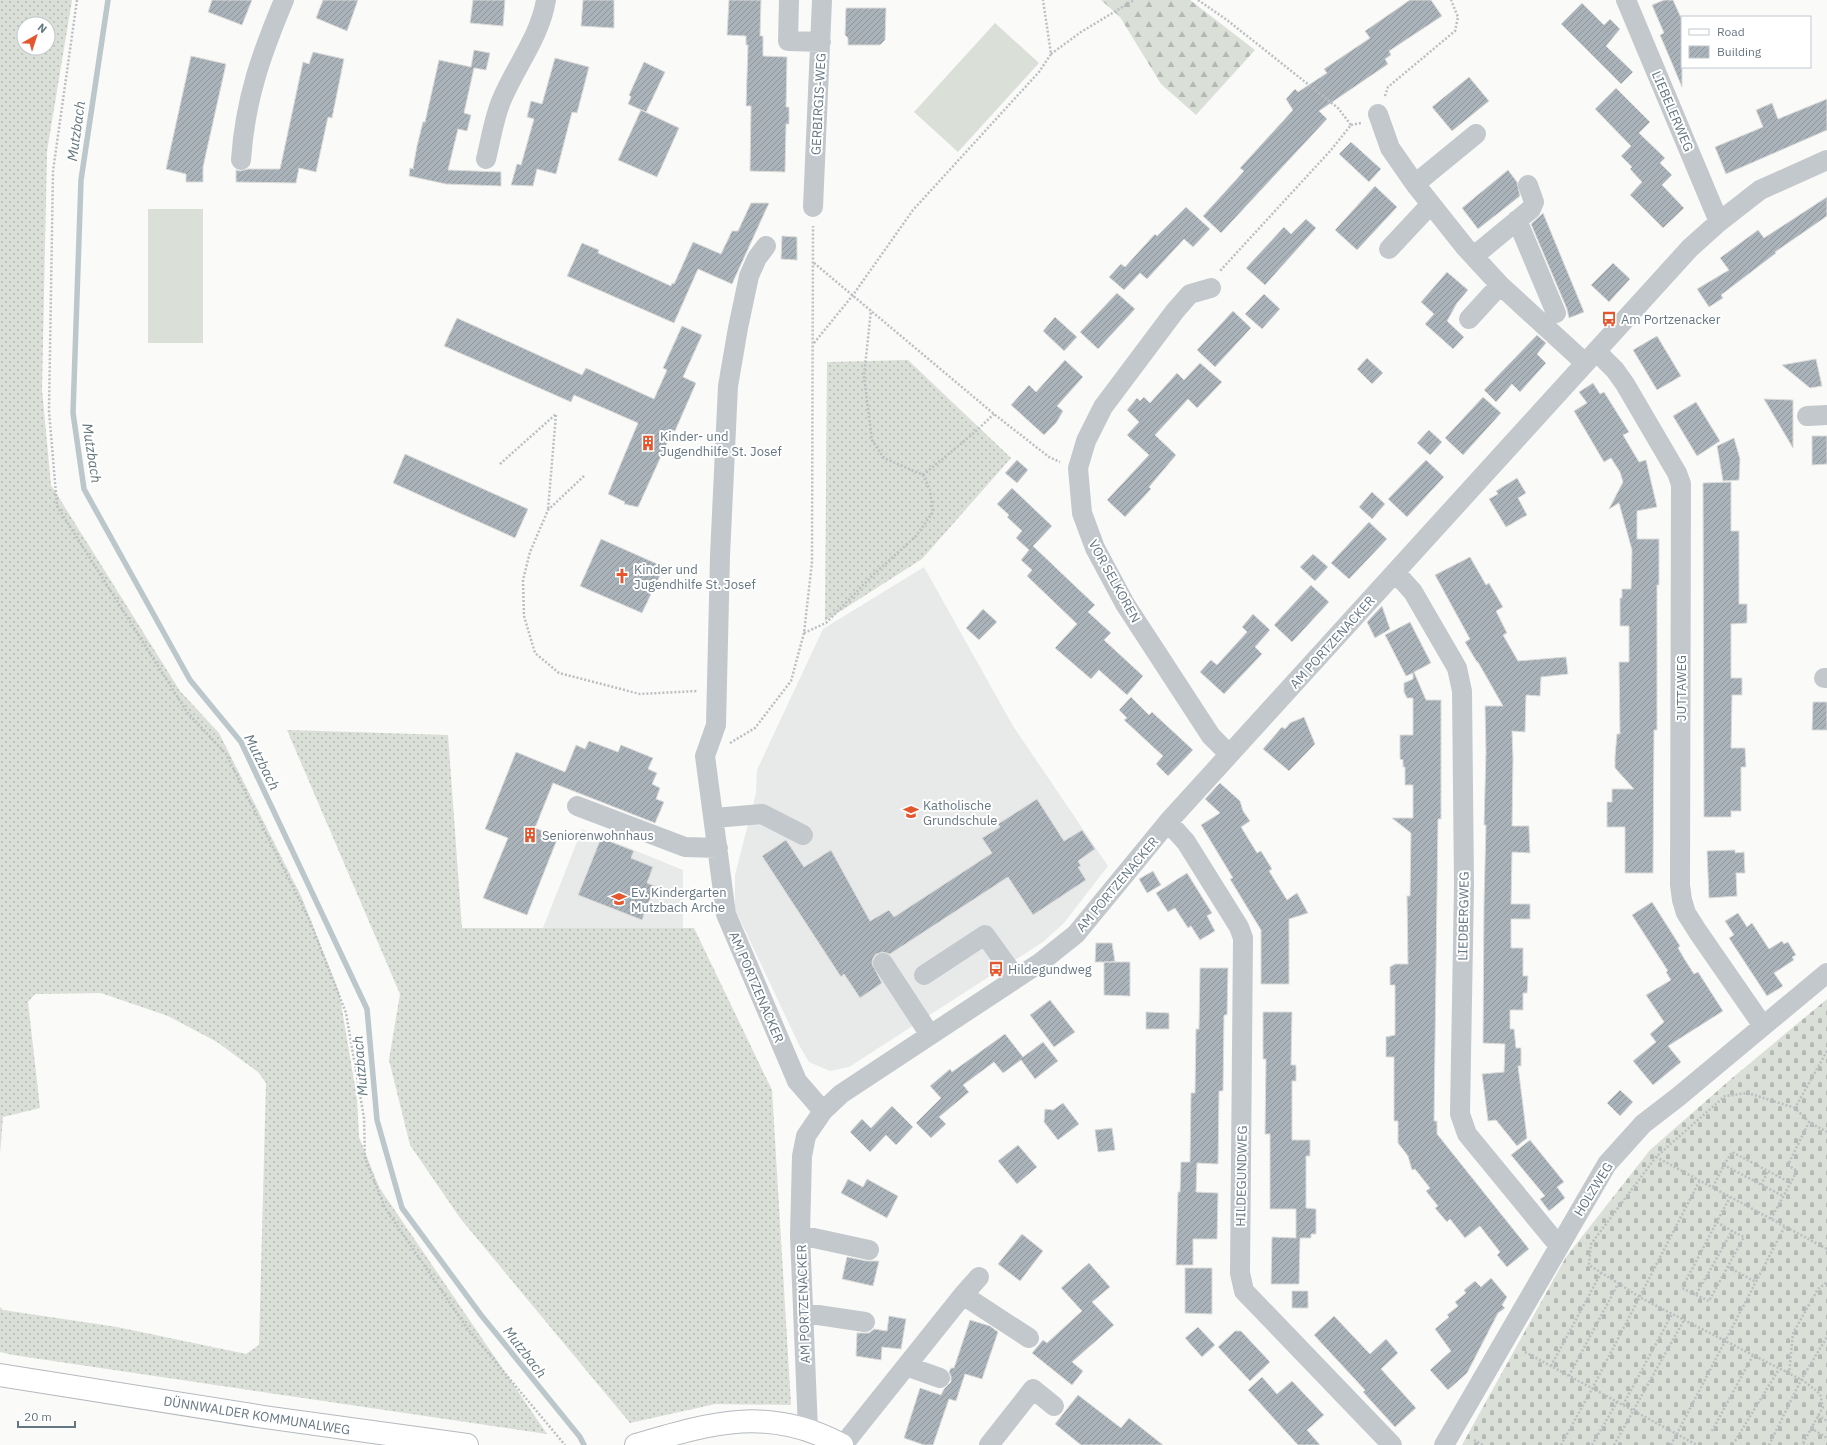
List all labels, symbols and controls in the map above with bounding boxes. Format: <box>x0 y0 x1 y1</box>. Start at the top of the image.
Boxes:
north arrow <box>16 16 56 56</box>
legend <box>1681 16 1811 68</box>
text: N <box>35 20 50 36</box>
text: Road <box>1717 24 1745 39</box>
text: Building <box>1717 44 1762 59</box>
street label: GERBIRGIS-WEG <box>807 53 830 155</box>
street label: LIEBELERWEG <box>1648 68 1697 154</box>
water label: Mutzbach <box>63 100 89 162</box>
bus stop icon: Am Portzenacker <box>1600 310 1618 328</box>
place label: Am Portzenacker <box>1621 311 1721 328</box>
water label: Mutzbach <box>78 422 106 484</box>
place label: Kinder- und Jugendhilfe St. Josef <box>660 428 782 460</box>
building icon: Kinder- und Jugendhilfe St. Josef <box>639 434 657 452</box>
street label: VOR SELKOREN <box>1085 537 1144 626</box>
place label: Kinder und Jugendhilfe St. Josef <box>634 561 756 593</box>
church icon: Kinder und Jugendhilfe St. Josef <box>613 567 631 585</box>
street label: AM PORTZENACKER <box>1286 592 1379 692</box>
street label: JUTTAWEG <box>1673 655 1690 721</box>
water label: Mutzbach <box>240 731 284 793</box>
place label: Katholische Grundschule <box>923 797 997 829</box>
school or university icon: Katholische Grundschule <box>902 803 920 821</box>
building icon: Seniorenwohnhaus <box>521 826 539 844</box>
place label: Seniorenwohnhaus <box>542 827 654 844</box>
street label: AM PORTZENACKER <box>1073 833 1162 935</box>
street label: LIEDBERGWEG <box>1454 871 1473 961</box>
place label: Ev. Kindergarten Mutzbach Arche <box>631 884 727 916</box>
school or university icon: Ev. Kindergarten Mutzbach Arche <box>610 890 628 908</box>
street label: AM PORTZENACKER <box>725 929 788 1045</box>
bus stop icon: Hildegundweg <box>987 960 1005 978</box>
place label: Hildegundweg <box>1008 961 1092 978</box>
water label: Mutzbach <box>348 1035 372 1097</box>
street label: HILDEGUNDWEG <box>1232 1125 1251 1227</box>
street label: HOLZWEG <box>1570 1159 1617 1219</box>
street label: AM PORTZENACKER <box>793 1244 814 1364</box>
water label: Mutzbach <box>499 1323 551 1381</box>
street label: DÜNNWALDER KOMMUNALWEG <box>162 1392 352 1439</box>
scale bar <box>18 1403 75 1429</box>
text: 20 m <box>24 1409 52 1424</box>

